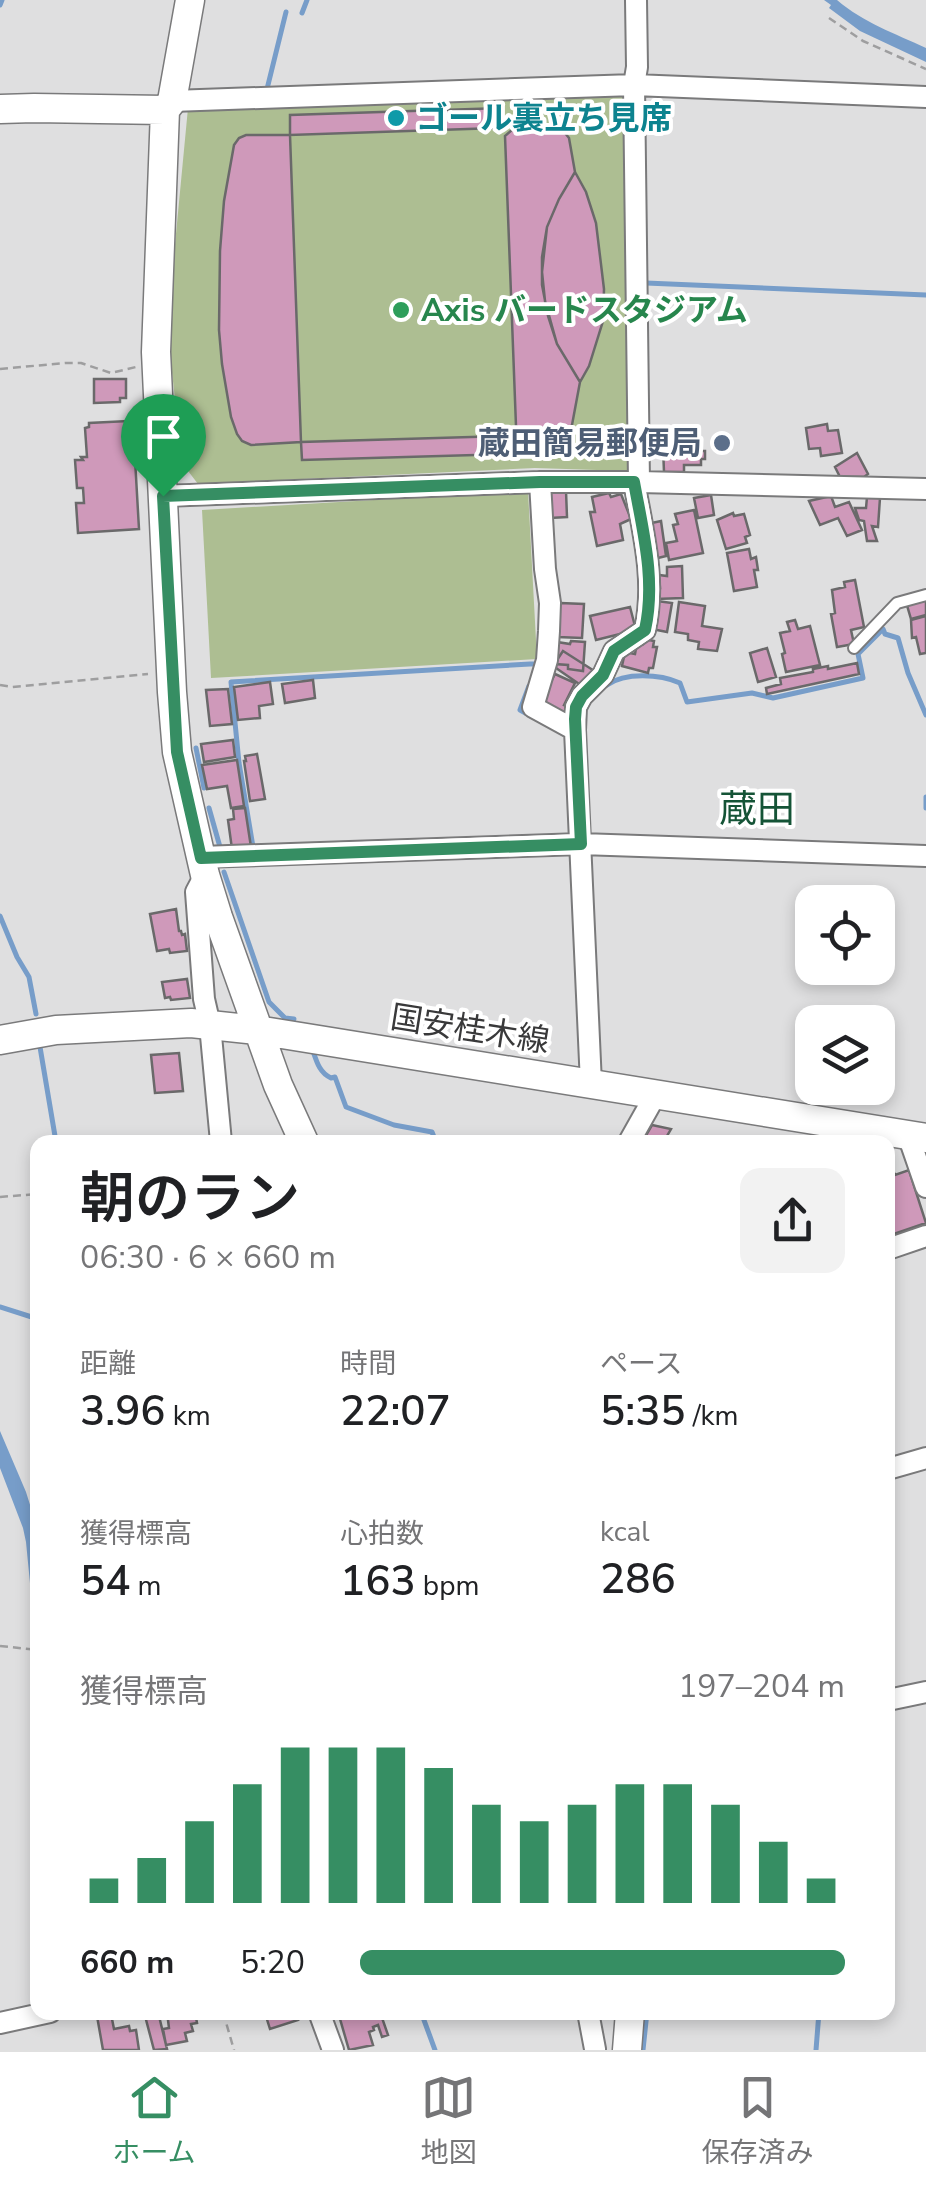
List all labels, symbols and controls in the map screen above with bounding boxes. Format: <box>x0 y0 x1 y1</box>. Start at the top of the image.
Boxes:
place label: ゴール裏立ち見席 <box>416 97 672 140</box>
marker: ゴール裏立ち見席 <box>385 107 407 129</box>
place label: Axis バードスタジアム <box>421 289 748 332</box>
marker: Axis バードスタジアム <box>390 299 412 321</box>
pin <box>121 394 206 497</box>
icon: arrive <box>136 409 191 464</box>
place label: 蔵田簡易郵便局 <box>478 422 702 465</box>
marker: 蔵田簡易郵便局 <box>711 432 733 454</box>
district label: 蔵田 <box>719 784 795 835</box>
map controls <box>795 885 895 1105</box>
button: locate <box>795 885 895 985</box>
street label: 国安桂木線 <box>388 996 552 1063</box>
button: layers <box>795 1005 895 1105</box>
text: 朝のラン <box>80 1161 300 1236</box>
button: share <box>740 1168 845 1273</box>
text: 06:30 · 6 × 660 m <box>80 1236 336 1279</box>
text: 距離 <box>80 1345 136 1383</box>
text: 時間 <box>340 1345 396 1383</box>
text: ペース <box>600 1345 683 1383</box>
text: 3.96 <box>80 1383 166 1440</box>
text: 22:07 <box>340 1383 451 1440</box>
text: 5:35 <box>600 1383 686 1440</box>
text: km <box>166 1397 211 1435</box>
text: /km <box>686 1397 739 1435</box>
text: kcal <box>600 1513 650 1551</box>
text: 獲得標高 <box>80 1515 192 1553</box>
text: 心拍数 <box>340 1515 424 1553</box>
text: 286 <box>600 1551 676 1608</box>
text: 54 <box>80 1553 130 1610</box>
text: 163 <box>340 1553 416 1610</box>
text: m <box>130 1567 162 1605</box>
text: bpm <box>416 1567 479 1605</box>
text: 197–204 m <box>678 1665 845 1708</box>
text: 獲得標高 <box>80 1670 208 1713</box>
text: 660 m <box>80 1941 174 1984</box>
text: 5:20 <box>240 1941 305 1984</box>
tab: ホーム <box>112 2070 196 2172</box>
tab: 地図 <box>421 2070 477 2172</box>
tab: 保存済み <box>701 2070 814 2172</box>

